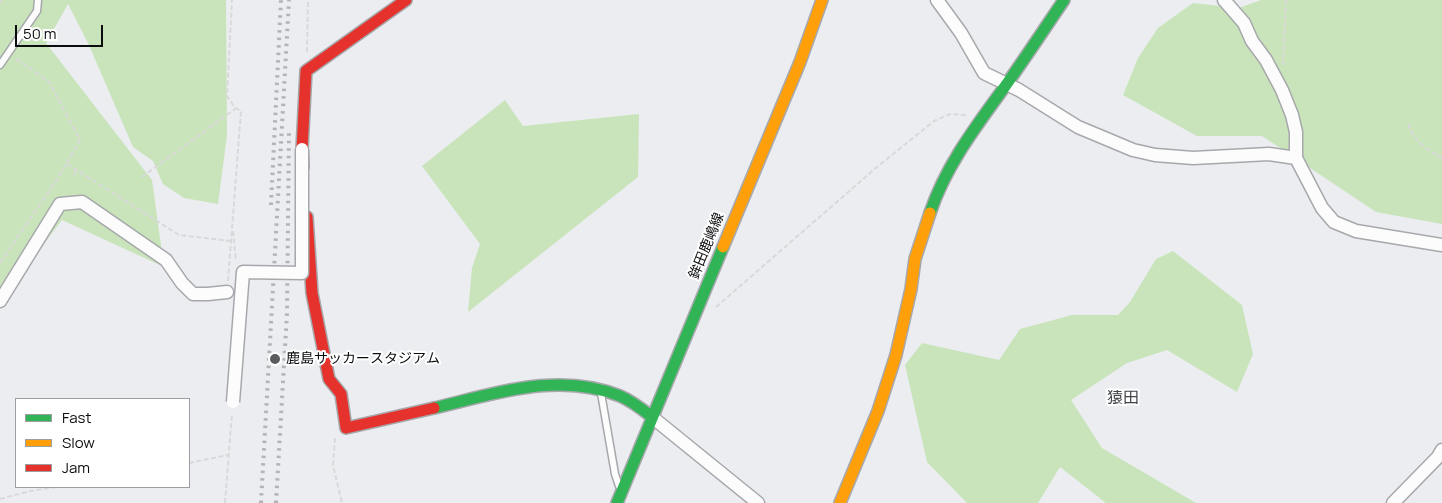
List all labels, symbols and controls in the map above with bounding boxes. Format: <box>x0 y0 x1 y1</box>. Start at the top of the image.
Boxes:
scale bar <box>18 15 105 47</box>
text: 50 m <box>23 23 57 44</box>
street label: 鉾田鹿嶋線 <box>686 210 728 282</box>
place label: 鹿島サッカースタジアム <box>286 351 440 367</box>
marker: 鹿島サッカースタジアム <box>268 352 282 366</box>
district label: 猿田 <box>1107 389 1139 409</box>
legend <box>15 398 190 488</box>
text: Fast <box>62 407 91 428</box>
text: Slow <box>62 432 95 453</box>
text: Jam <box>62 457 90 478</box>

